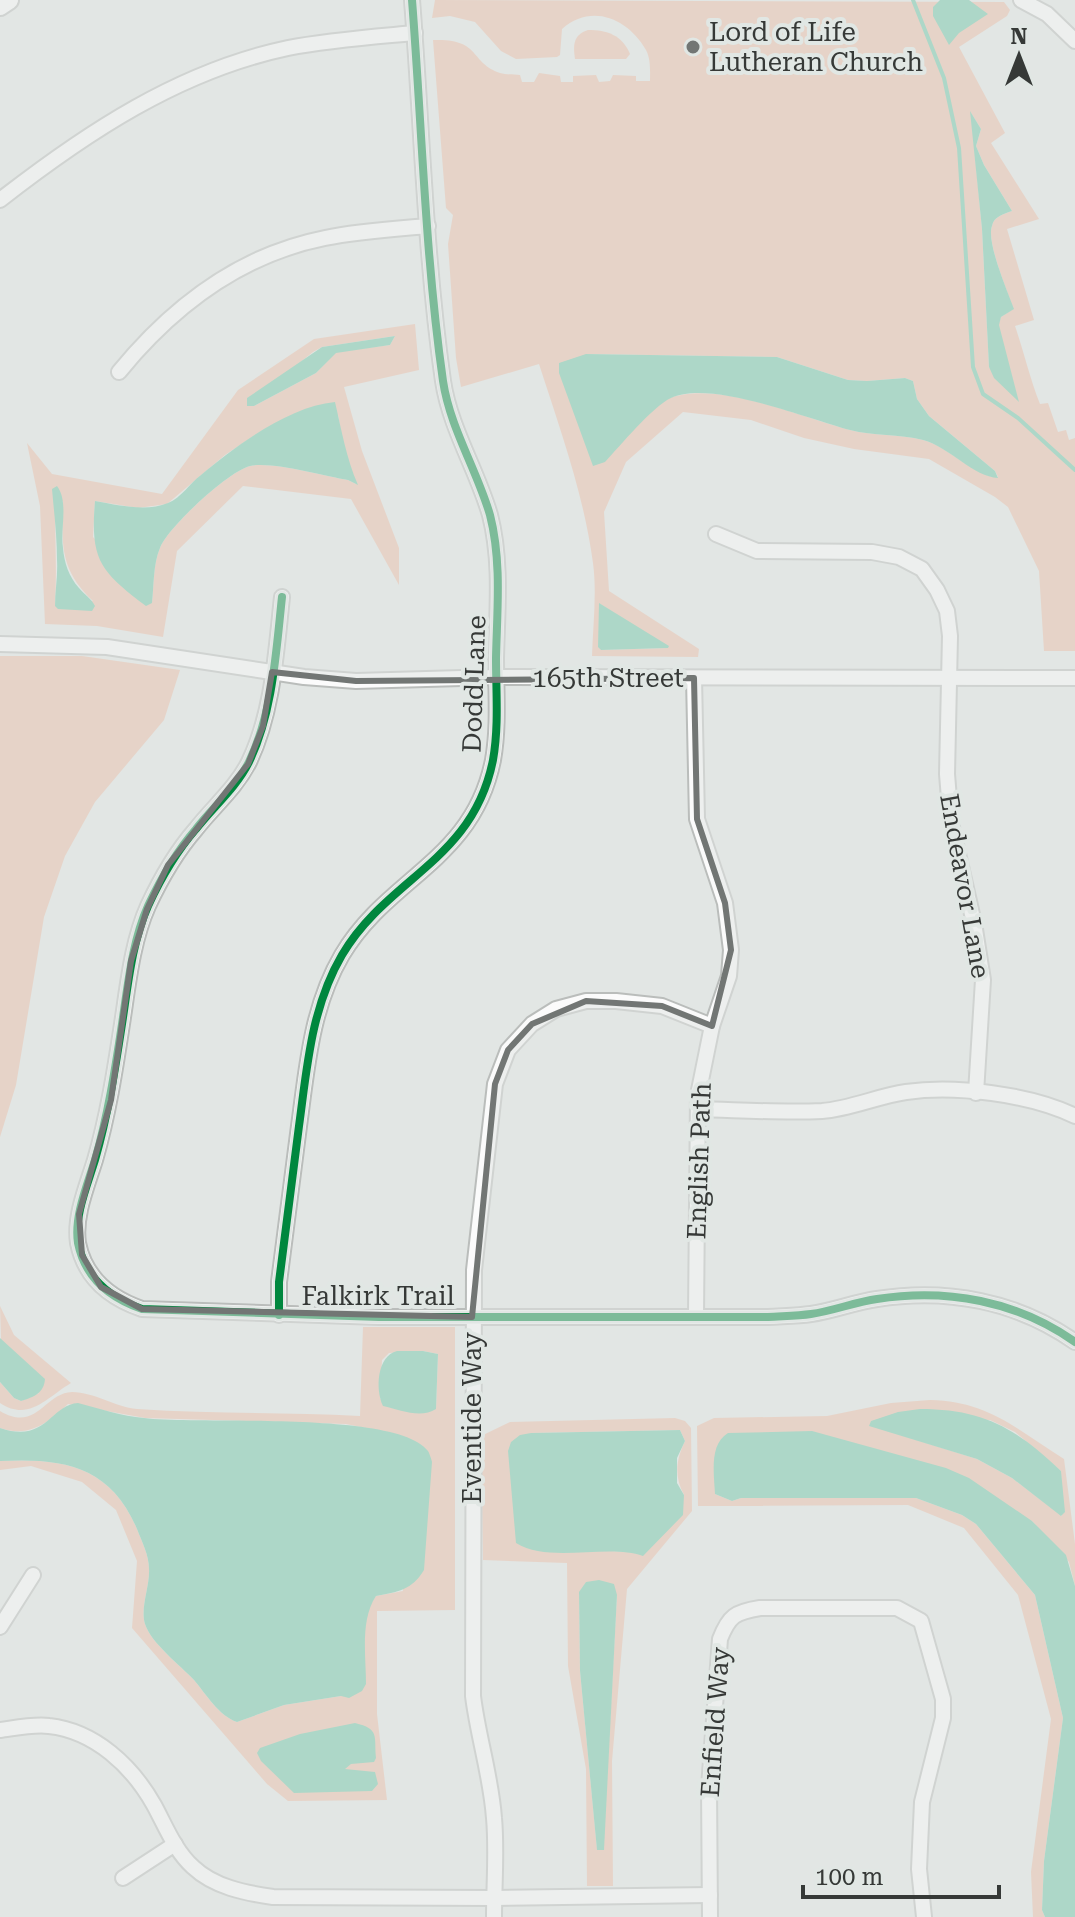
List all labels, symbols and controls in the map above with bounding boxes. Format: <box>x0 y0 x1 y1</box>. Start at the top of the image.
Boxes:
north arrow <box>979 16 1059 96</box>
place label: Lord of Life Lutheran Church <box>709 17 923 77</box>
text: N <box>1011 24 1028 49</box>
marker: Lord of Life Lutheran Church <box>684 38 702 56</box>
street label: Dodd Lane <box>457 615 491 753</box>
street label: 165th Street <box>532 663 684 693</box>
street label: Endeavor Lane <box>934 791 996 981</box>
street label: English Path <box>681 1082 717 1240</box>
street label: Falkirk Trail <box>302 1281 454 1311</box>
street label: Eventide Way <box>457 1332 487 1504</box>
street label: Enfield Way <box>695 1645 735 1798</box>
scale bar <box>803 1849 999 1899</box>
text: 100 m <box>815 1863 883 1891</box>

